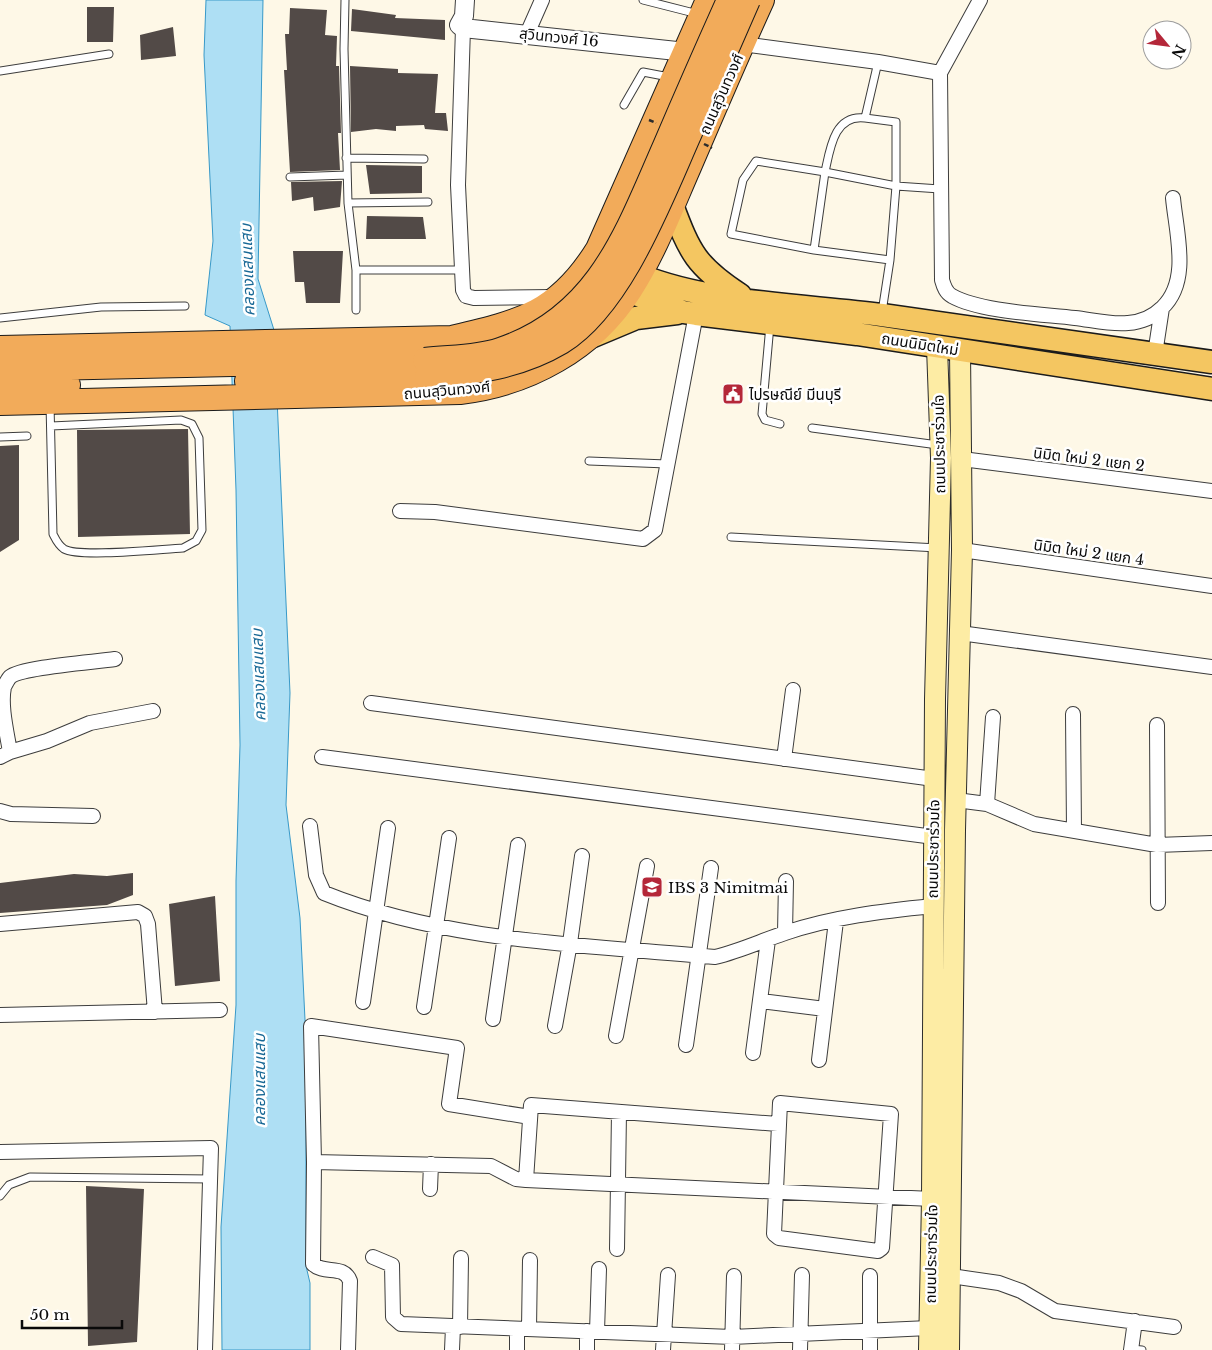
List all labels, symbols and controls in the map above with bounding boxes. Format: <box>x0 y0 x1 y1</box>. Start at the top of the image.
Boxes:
north arrow <box>1142 20 1192 70</box>
street label: สุวินทวงศ์ 16 <box>518 23 600 51</box>
text: N <box>1167 41 1189 61</box>
street label: ถนนสุวินทวงศ์ <box>695 51 747 137</box>
water label: คลองแสนแสบ <box>235 222 259 317</box>
street label: ถนนนิมิตใหม่ <box>880 329 960 359</box>
street label: ถนนสุวินทวงศ์ <box>403 377 491 403</box>
public building icon: ไปรษณีย์ มีนบุรี <box>721 382 745 406</box>
place label: ไปรษณีย์ มีนบุรี <box>748 385 841 404</box>
street label: ถนนประชาร่วมใจ <box>929 394 949 494</box>
street label: นิมิต ใหม่ 2 แยก 2 <box>1032 443 1146 475</box>
street label: นิมิต ใหม่ 2 แยก 4 <box>1032 535 1146 569</box>
water label: คลองแสนแสบ <box>246 627 270 722</box>
street label: ถนนประชาร่วมใจ <box>923 799 943 899</box>
school or university icon: IBS 3 Nimitmai <box>640 875 664 899</box>
place label: IBS 3 Nimitmai <box>668 878 788 897</box>
water label: คลองแสนแสบ <box>249 1032 269 1126</box>
street label: ถนนประชาร่วมใจ <box>921 1204 941 1304</box>
scale bar <box>22 1298 122 1330</box>
text: 50 m <box>30 1305 70 1324</box>

